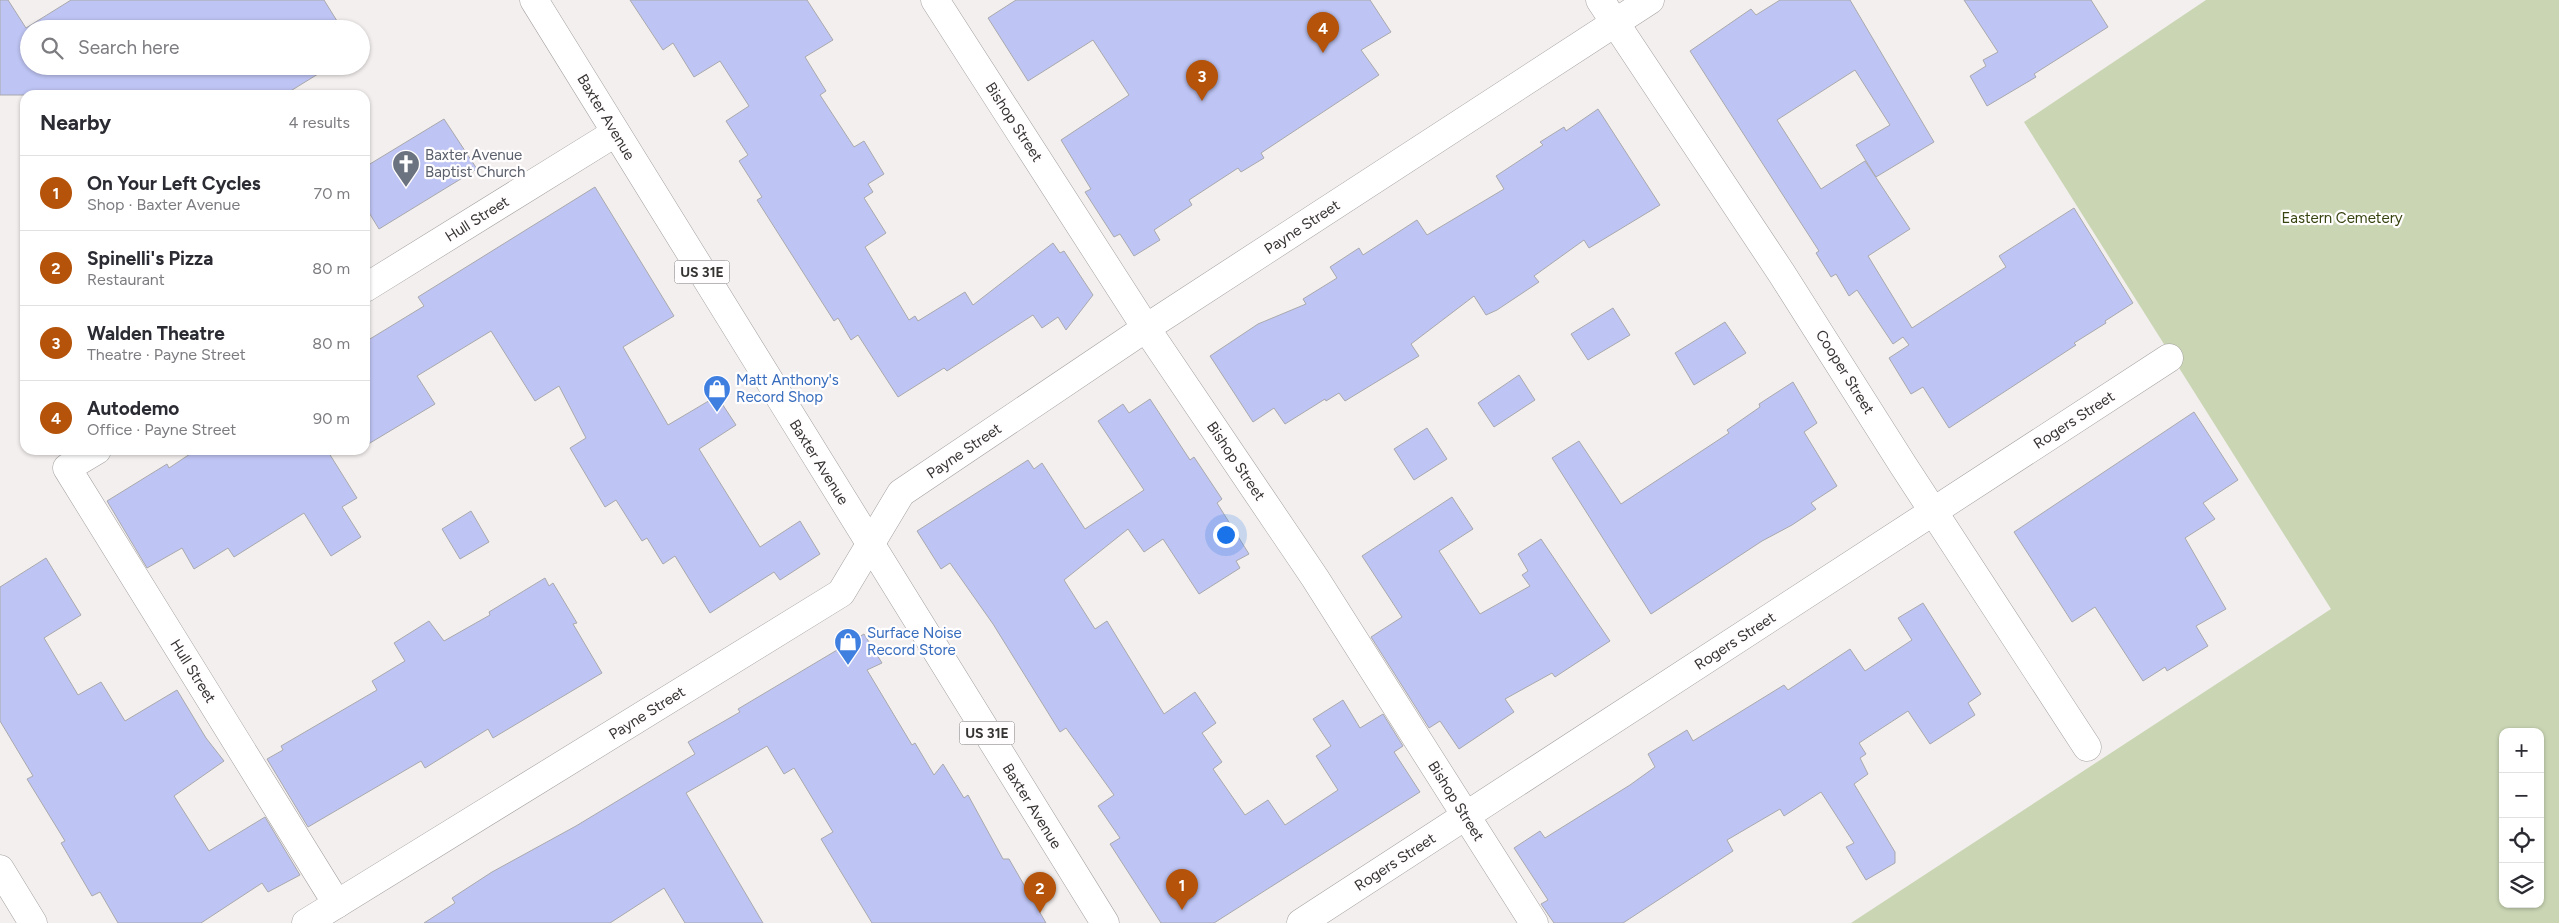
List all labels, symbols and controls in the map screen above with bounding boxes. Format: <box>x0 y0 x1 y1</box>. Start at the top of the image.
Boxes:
pin: 4 <box>1307 12 1339 53</box>
search box <box>20 20 370 75</box>
icon: search <box>38 34 66 62</box>
text: Search here <box>78 36 180 59</box>
pin: 3 <box>1186 60 1218 101</box>
street label: Baxter Avenue <box>573 71 639 163</box>
street label: Bishop Street <box>982 79 1047 165</box>
text: Nearby <box>40 110 111 135</box>
text: 4 results <box>289 113 350 132</box>
place label: Baxter Avenue Baptist Church <box>425 146 525 181</box>
church icon: Baxter Avenue Baptist Church <box>391 149 421 188</box>
text: On Your Left Cycles <box>87 172 261 195</box>
text: 1 <box>53 184 59 203</box>
text: 70 m <box>314 184 350 203</box>
street label: Hull Street <box>442 192 513 246</box>
text: Shop · Baxter Avenue <box>87 195 240 214</box>
street label: Payne Street <box>1261 196 1343 258</box>
park label: Eastern Cemetery <box>2281 209 2403 227</box>
text: Spinelli's Pizza <box>87 247 213 270</box>
text: 2 <box>51 259 61 278</box>
text: 80 m <box>312 259 350 278</box>
road number: US 31E <box>674 260 730 284</box>
text: Restaurant <box>87 270 165 289</box>
text: Walden Theatre <box>87 322 225 345</box>
street label: Cooper Street <box>1812 327 1878 418</box>
text: 3 <box>52 334 60 353</box>
text: 80 m <box>312 334 350 353</box>
text: Theatre · Payne Street <box>87 345 246 364</box>
place label: Matt Anthony's Record Shop <box>736 371 839 406</box>
shop icon: Matt Anthony's Record Shop <box>702 374 732 413</box>
street label: Rogers Street <box>2030 387 2118 453</box>
text: Autodemo <box>87 397 179 420</box>
text: 4 <box>51 409 61 428</box>
text: 90 m <box>313 409 350 428</box>
street label: Baxter Avenue <box>786 416 852 508</box>
street label: Bishop Street <box>1203 418 1269 504</box>
street label: Payne Street <box>923 419 1005 483</box>
text: Office · Payne Street <box>87 420 236 439</box>
your location <box>1213 522 1239 548</box>
street label: Rogers Street <box>1691 608 1779 674</box>
place label: Surface Noise Record Store <box>867 624 962 659</box>
shop icon: Surface Noise Record Store <box>833 627 863 666</box>
street label: Hull Street <box>166 636 220 707</box>
street label: Payne Street <box>606 682 689 743</box>
road number: US 31E <box>960 721 1014 744</box>
map controls <box>2499 728 2544 908</box>
button: + <box>2499 728 2544 773</box>
street label: Bishop Street <box>1424 758 1488 845</box>
street label: Baxter Avenue <box>999 760 1065 852</box>
button: − <box>2499 773 2544 818</box>
button: locate <box>2499 818 2544 863</box>
street label: Rogers Street <box>1351 829 1439 895</box>
button: layers <box>2499 863 2544 908</box>
pin: 1 <box>1166 869 1198 910</box>
pin: 2 <box>1024 872 1056 913</box>

